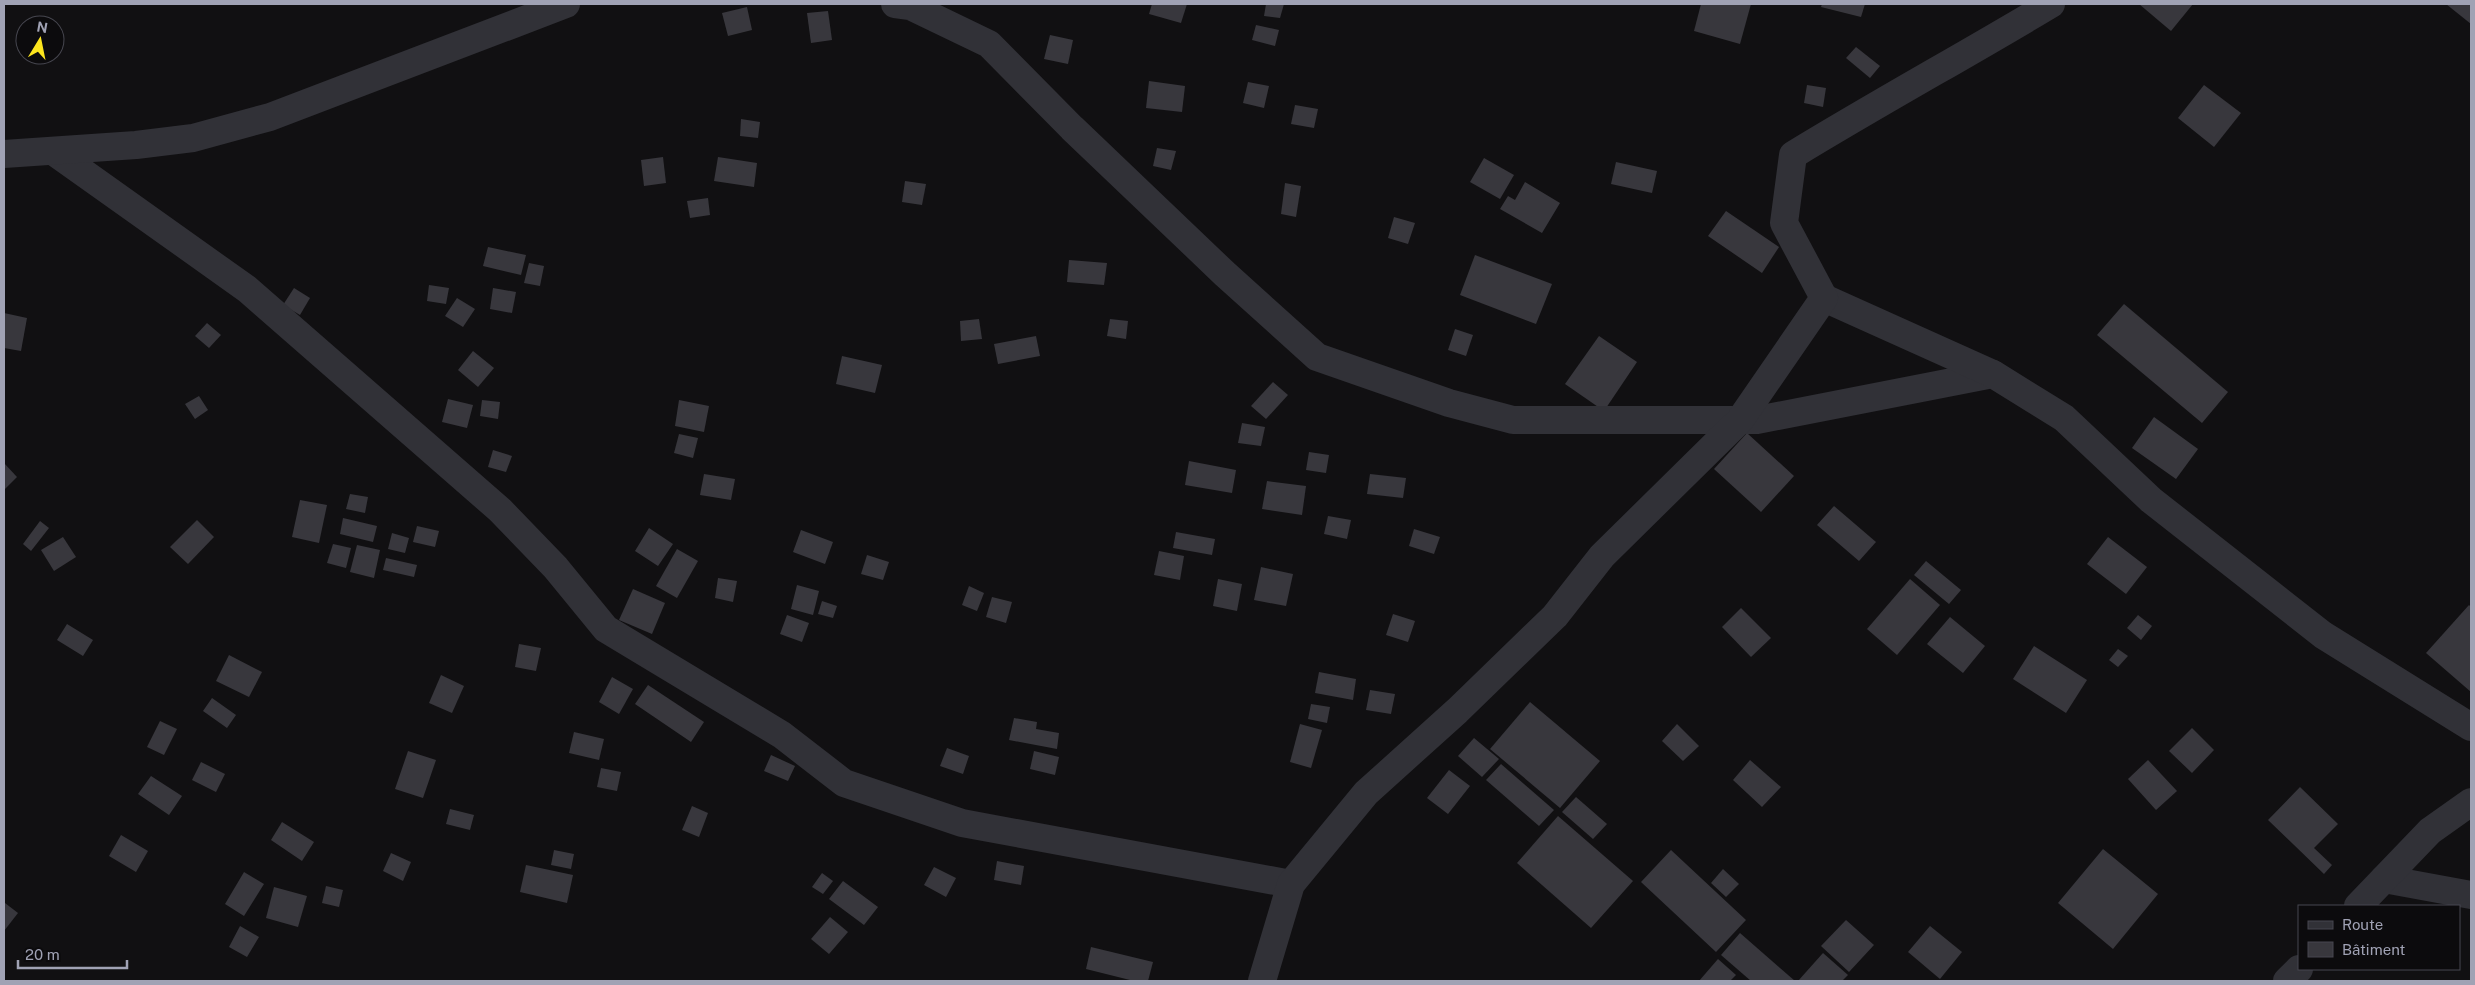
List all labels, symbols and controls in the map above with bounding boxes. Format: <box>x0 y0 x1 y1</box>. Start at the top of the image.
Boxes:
north arrow <box>15 15 65 65</box>
text: N <box>35 18 49 36</box>
legend <box>2298 905 2460 970</box>
text: Route <box>2342 916 2383 933</box>
scale bar <box>18 938 126 970</box>
text: Bâtiment <box>2342 941 2405 958</box>
text: 20 m <box>25 946 60 963</box>

